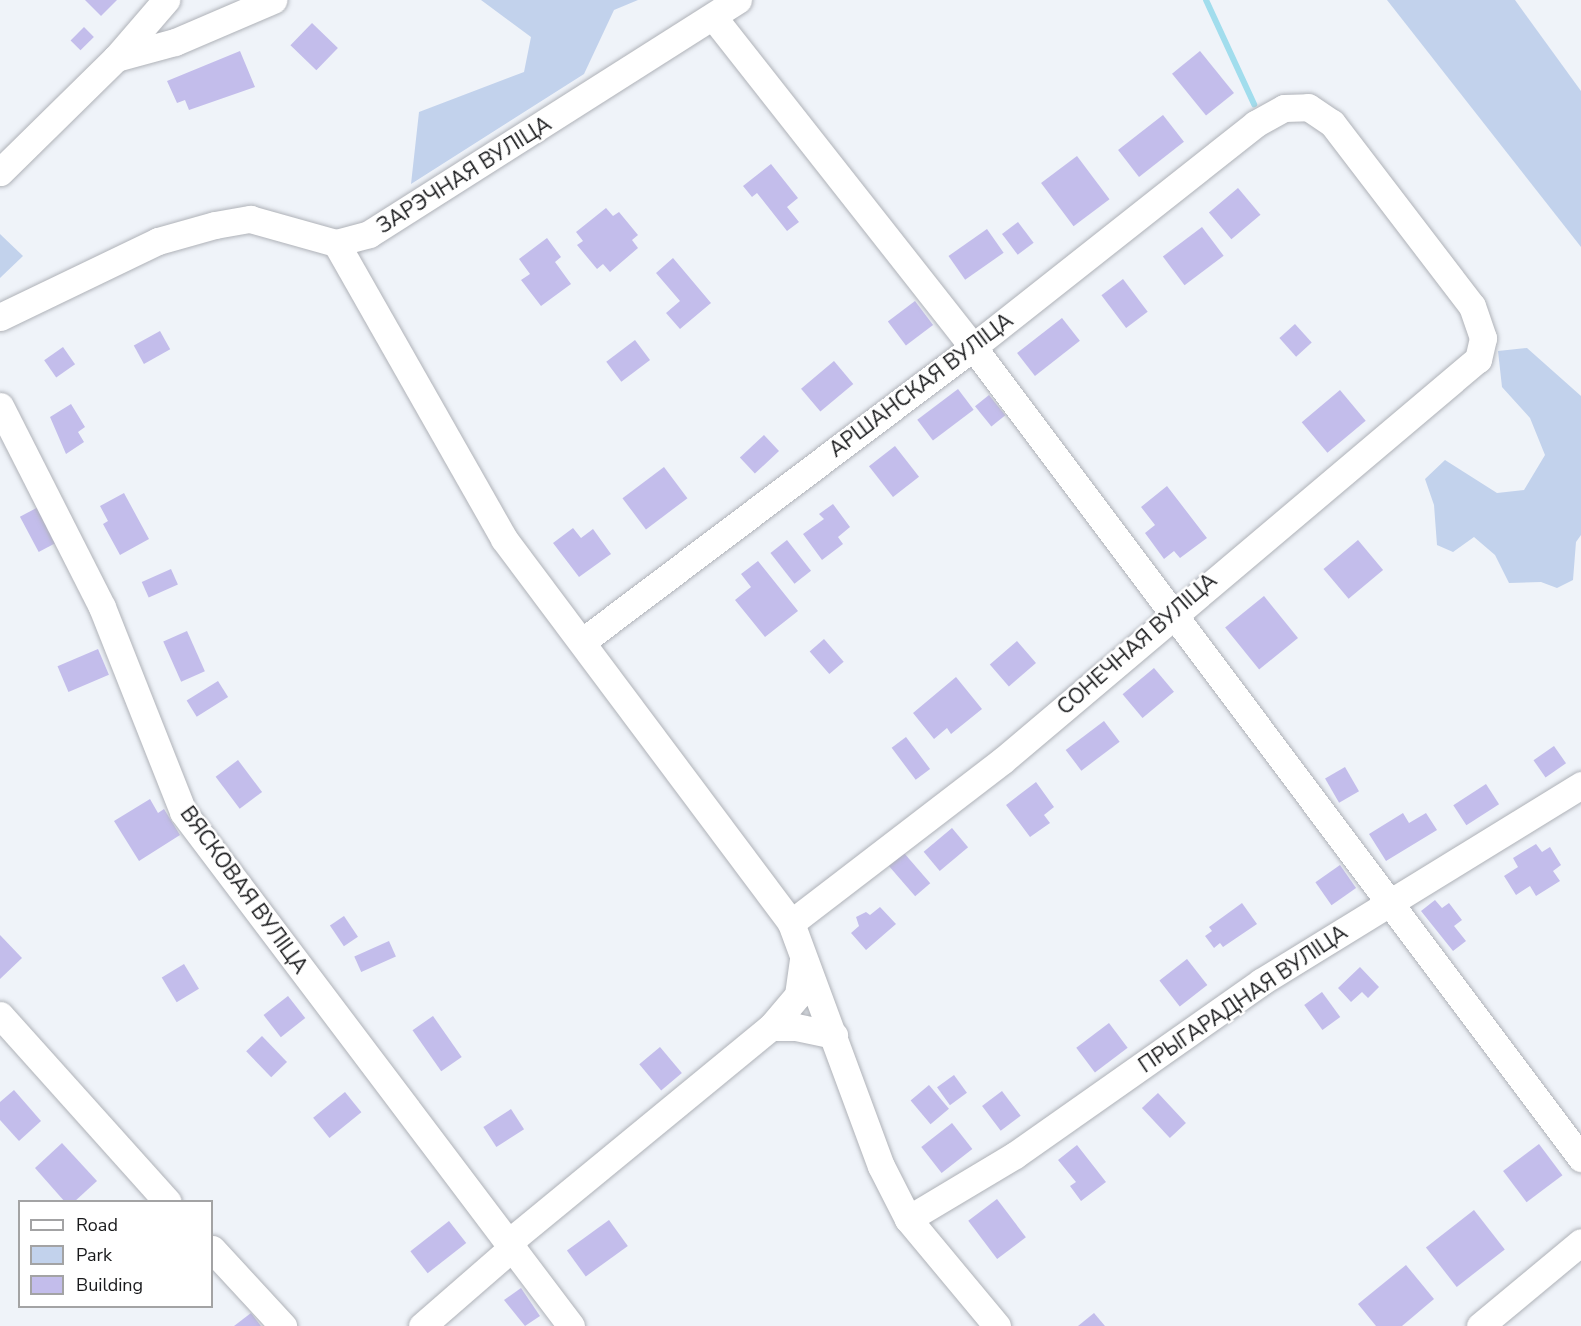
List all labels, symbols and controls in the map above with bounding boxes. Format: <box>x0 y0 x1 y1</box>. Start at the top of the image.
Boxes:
street label: ЗАРЭЧНАЯ ВУЛІЦА <box>372 111 556 239</box>
street label: АРШАНСКАЯ ВУЛІЦА <box>824 308 1018 462</box>
street label: СОНЕЧНАЯ ВУЛІЦА <box>1052 568 1222 720</box>
street label: ВЯСКОВАЯ ВУЛІЦА <box>175 801 313 979</box>
street label: ПРЫГАРАДНАЯ ВУЛІЦА <box>1134 920 1352 1078</box>
legend <box>18 1200 213 1308</box>
text: Road <box>76 1213 118 1237</box>
text: Park <box>76 1243 112 1267</box>
text: Building <box>76 1273 143 1297</box>

